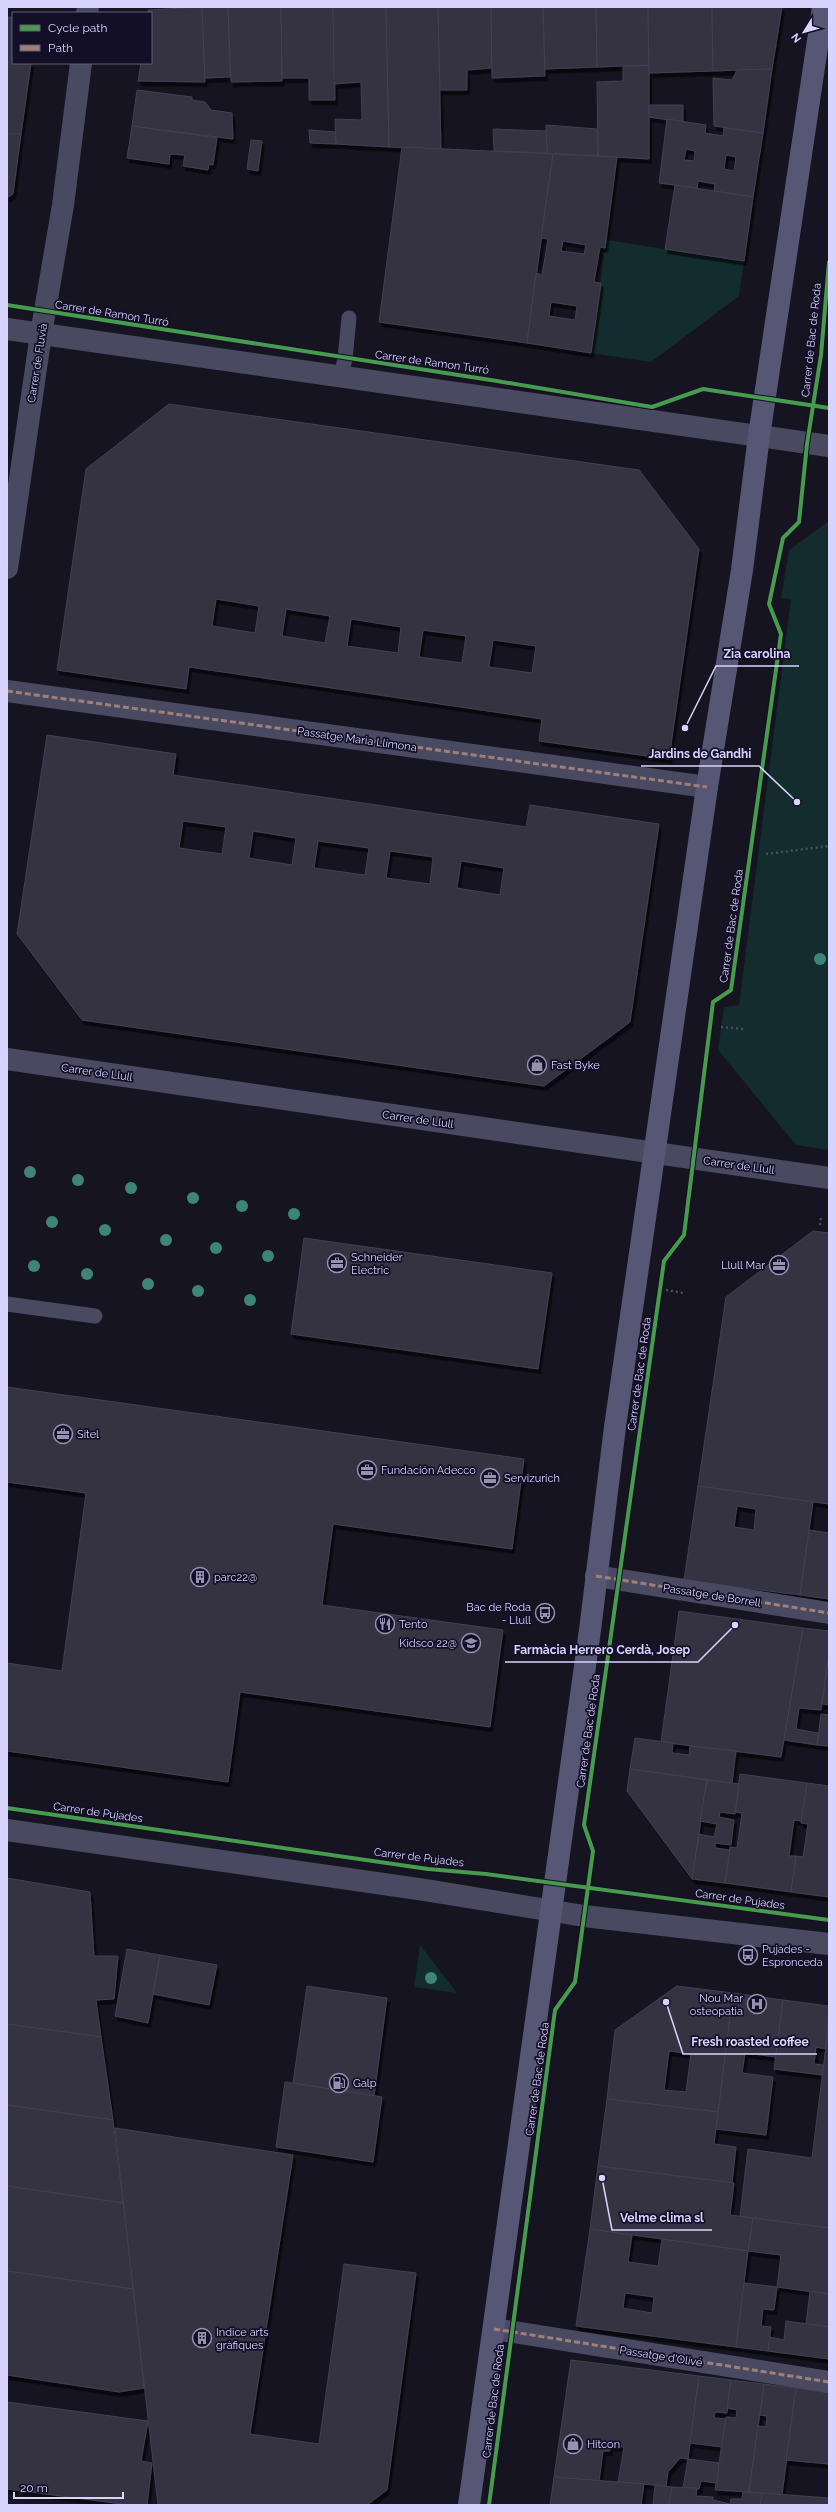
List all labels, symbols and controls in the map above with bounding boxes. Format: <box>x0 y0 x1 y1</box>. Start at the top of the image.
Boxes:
legend <box>12 12 152 64</box>
north arrow <box>784 12 824 52</box>
text: Cycle path <box>48 21 107 35</box>
text: N <box>789 30 804 45</box>
text: Path <box>48 41 73 55</box>
street label: Carrer de Bac de Roda <box>799 282 824 398</box>
street label: Carrer de Ramon Turró <box>54 298 170 329</box>
street label: Carrer de Fluvià <box>25 322 50 404</box>
street label: Carrer de Ramon Turró <box>374 348 490 377</box>
callout: Zia carolina <box>716 642 799 666</box>
text: Zia carolina <box>724 647 791 661</box>
street label: Passatge Maria Llimona <box>296 725 418 754</box>
callout: Jardins de Gandhi <box>641 742 759 766</box>
text: Jardins de Gandhi <box>649 747 751 761</box>
street label: Carrer de Bac de Roda <box>717 868 746 984</box>
shop icon: Fast Byke <box>526 1054 548 1076</box>
place label: Fast Byke <box>551 1059 600 1072</box>
street label: Carrer de Llull <box>60 1061 133 1084</box>
street label: Carrer de Llull <box>381 1108 454 1131</box>
street label: Carrer de Llull <box>702 1154 775 1177</box>
place label: Schneider Electric <box>351 1251 403 1277</box>
office icon: Schneider Electric <box>326 1252 348 1274</box>
office icon: Llull Mar <box>768 1254 790 1276</box>
place label: Llull Mar <box>721 1259 765 1272</box>
street label: Carrer de Bac de Roda <box>625 1316 654 1432</box>
office icon: Sitel <box>52 1423 74 1445</box>
place label: Sitel <box>77 1428 99 1441</box>
office icon: Fundación Adecco <box>356 1459 378 1481</box>
place label: Fundación Adecco <box>381 1464 476 1477</box>
office icon: Servizurich <box>479 1467 501 1489</box>
place label: Servizurich <box>504 1472 560 1485</box>
building icon: parc22@ <box>189 1566 211 1588</box>
place label: parc22@ <box>214 1571 257 1584</box>
street label: Passatge de Borrell <box>662 1581 762 1610</box>
place label: Bac de Roda - Llull <box>466 1601 531 1627</box>
bus stop icon: Bac de Roda - Llull <box>534 1602 556 1624</box>
restaurant icon: Tento <box>374 1613 396 1635</box>
place label: Tento <box>399 1618 428 1631</box>
school or university icon: Kidsco 22@ <box>460 1632 482 1654</box>
place label: Kidsco 22@ <box>399 1637 457 1650</box>
callout: Farmàcia Herrero Cerdà, Josep <box>505 1638 698 1662</box>
text: Farmàcia Herrero Cerdà, Josep <box>514 1643 691 1657</box>
street label: Carrer de Bac de Roda <box>574 1673 603 1789</box>
street label: Carrer de Pujades <box>52 1800 144 1825</box>
street label: Carrer de Pujades <box>373 1846 465 1869</box>
street label: Carrer de Pujades <box>694 1887 786 1912</box>
place label: Pujades - Espronceda <box>762 1943 823 1969</box>
bus stop icon: Pujades - Espronceda <box>737 1944 759 1966</box>
place label: Nou Mar osteopatia <box>690 1992 743 2018</box>
hospital icon: Nou Mar osteopatia <box>746 1993 768 2015</box>
street label: Carrer de Bac de Roda <box>523 2021 552 2137</box>
callout: Fresh roasted coffee <box>683 2030 817 2054</box>
text: Fresh roasted coffee <box>691 2035 809 2049</box>
fuel station icon: Galp <box>328 2072 350 2094</box>
place label: Galp <box>353 2077 377 2090</box>
callout: Velme clima sl <box>612 2206 712 2230</box>
text: Velme clima sl <box>620 2211 704 2225</box>
place label: Indice arts gràfiques <box>216 2326 268 2352</box>
building icon: Indice arts gràfiques <box>191 2327 213 2349</box>
street label: Carrer de Bac de Roda <box>480 2343 507 2459</box>
street label: Passatge d'Olivé <box>619 2344 704 2370</box>
shop icon: Hitcon <box>562 2433 584 2455</box>
place label: Hitcon <box>587 2438 620 2451</box>
scale bar <box>14 2474 123 2500</box>
text: 20 m <box>20 2481 48 2495</box>

